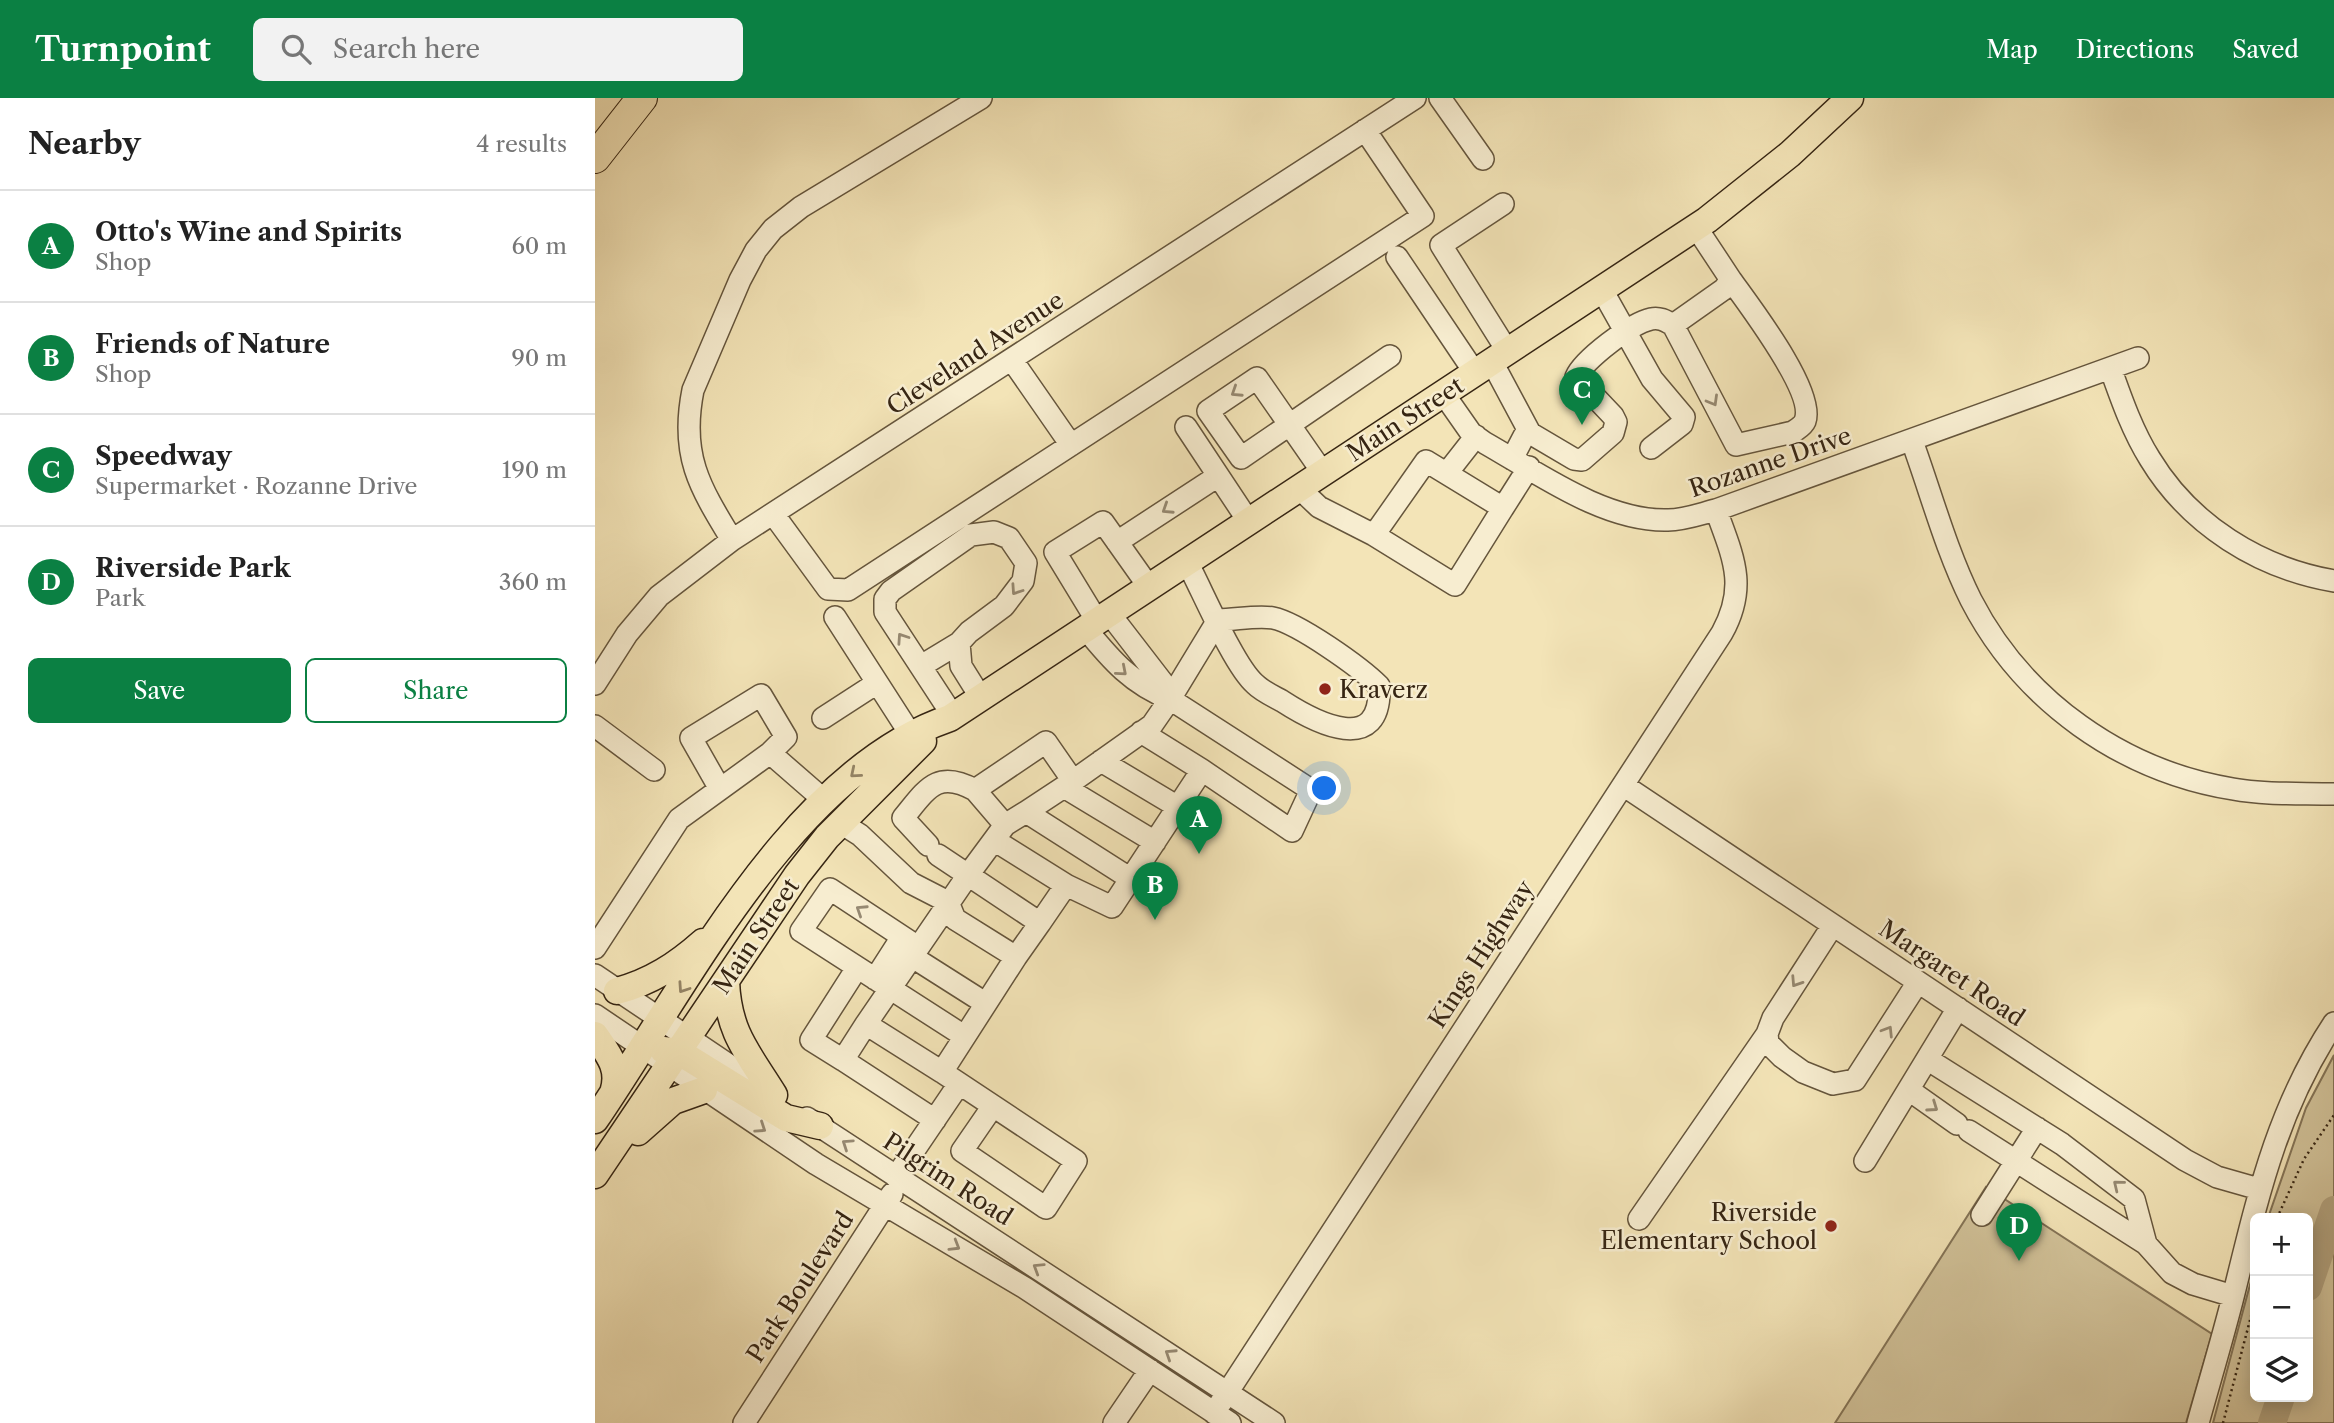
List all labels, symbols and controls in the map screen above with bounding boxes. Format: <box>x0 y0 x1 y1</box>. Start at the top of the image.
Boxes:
search box <box>253 18 743 81</box>
text: Turnpoint <box>35 29 211 70</box>
icon: search <box>277 30 315 68</box>
text: Search here <box>333 33 480 65</box>
text: Map <box>1986 35 2038 64</box>
text: Directions <box>2076 35 2194 64</box>
text: Saved <box>2232 35 2299 64</box>
text: Nearby <box>28 125 141 162</box>
text: 4 results <box>476 130 567 158</box>
text: Otto's Wine and Spirits <box>95 216 402 248</box>
text: A <box>42 232 60 260</box>
text: 60 m <box>511 232 567 260</box>
text: Shop <box>95 248 151 276</box>
street label: Cleveland Avenue <box>881 285 1069 421</box>
text: Friends of Nature <box>95 328 330 360</box>
text: B <box>42 344 60 372</box>
text: 90 m <box>511 344 567 372</box>
text: Shop <box>95 360 151 388</box>
pin: C <box>1559 367 1605 425</box>
street label: Main Street <box>1341 370 1469 468</box>
one-way arrow <box>1231 384 1244 397</box>
one-way arrow <box>1705 394 1718 406</box>
street label: Rozanne Drive <box>1685 421 1855 503</box>
text: Speedway <box>95 440 232 472</box>
text: C <box>42 456 60 484</box>
text: 190 m <box>502 456 567 484</box>
text: Supermarket · Rozanne Drive <box>95 472 417 500</box>
one-way arrow <box>1162 501 1175 514</box>
text: Riverside Park <box>95 552 291 584</box>
text: D <box>41 568 61 596</box>
text: 360 m <box>499 568 567 596</box>
one-way arrow <box>1012 582 1024 595</box>
text: Park <box>95 584 145 612</box>
one-way arrow <box>898 633 910 646</box>
button: Save <box>28 658 291 723</box>
button: Share <box>305 658 567 723</box>
one-way arrow <box>1114 663 1127 675</box>
place label: Kraverz <box>1339 675 1428 704</box>
marker: Kraverz <box>1317 681 1333 697</box>
one-way arrow <box>851 765 863 778</box>
your location <box>1307 771 1341 805</box>
pin: A <box>1176 796 1222 854</box>
pin: B <box>1132 862 1178 920</box>
street label: Main Street <box>707 872 806 999</box>
street label: Kings Highway <box>1423 874 1540 1033</box>
one-way arrow <box>855 905 868 918</box>
street label: Margaret Road <box>1874 914 2031 1033</box>
one-way arrow <box>1791 975 1804 988</box>
one-way arrow <box>678 980 691 993</box>
one-way arrow <box>1879 1025 1892 1038</box>
one-way arrow <box>1925 1099 1938 1111</box>
one-way arrow <box>753 1119 766 1132</box>
street label: Pilgrim Road <box>878 1126 1018 1232</box>
one-way arrow <box>842 1140 855 1153</box>
one-way arrow <box>2114 1181 2126 1194</box>
place label: Riverside Elementary School <box>1600 1198 1817 1255</box>
pin: D <box>1996 1203 2042 1261</box>
street label: Park Boulevard <box>741 1206 860 1368</box>
map controls <box>2250 1213 2313 1402</box>
button: + <box>2250 1213 2313 1276</box>
marker: Riverside Elementary School <box>1823 1218 1839 1234</box>
one-way arrow <box>947 1238 960 1251</box>
one-way arrow <box>1033 1263 1046 1276</box>
button: − <box>2250 1276 2313 1339</box>
button: layers <box>2250 1339 2313 1402</box>
one-way arrow <box>1165 1349 1178 1362</box>

